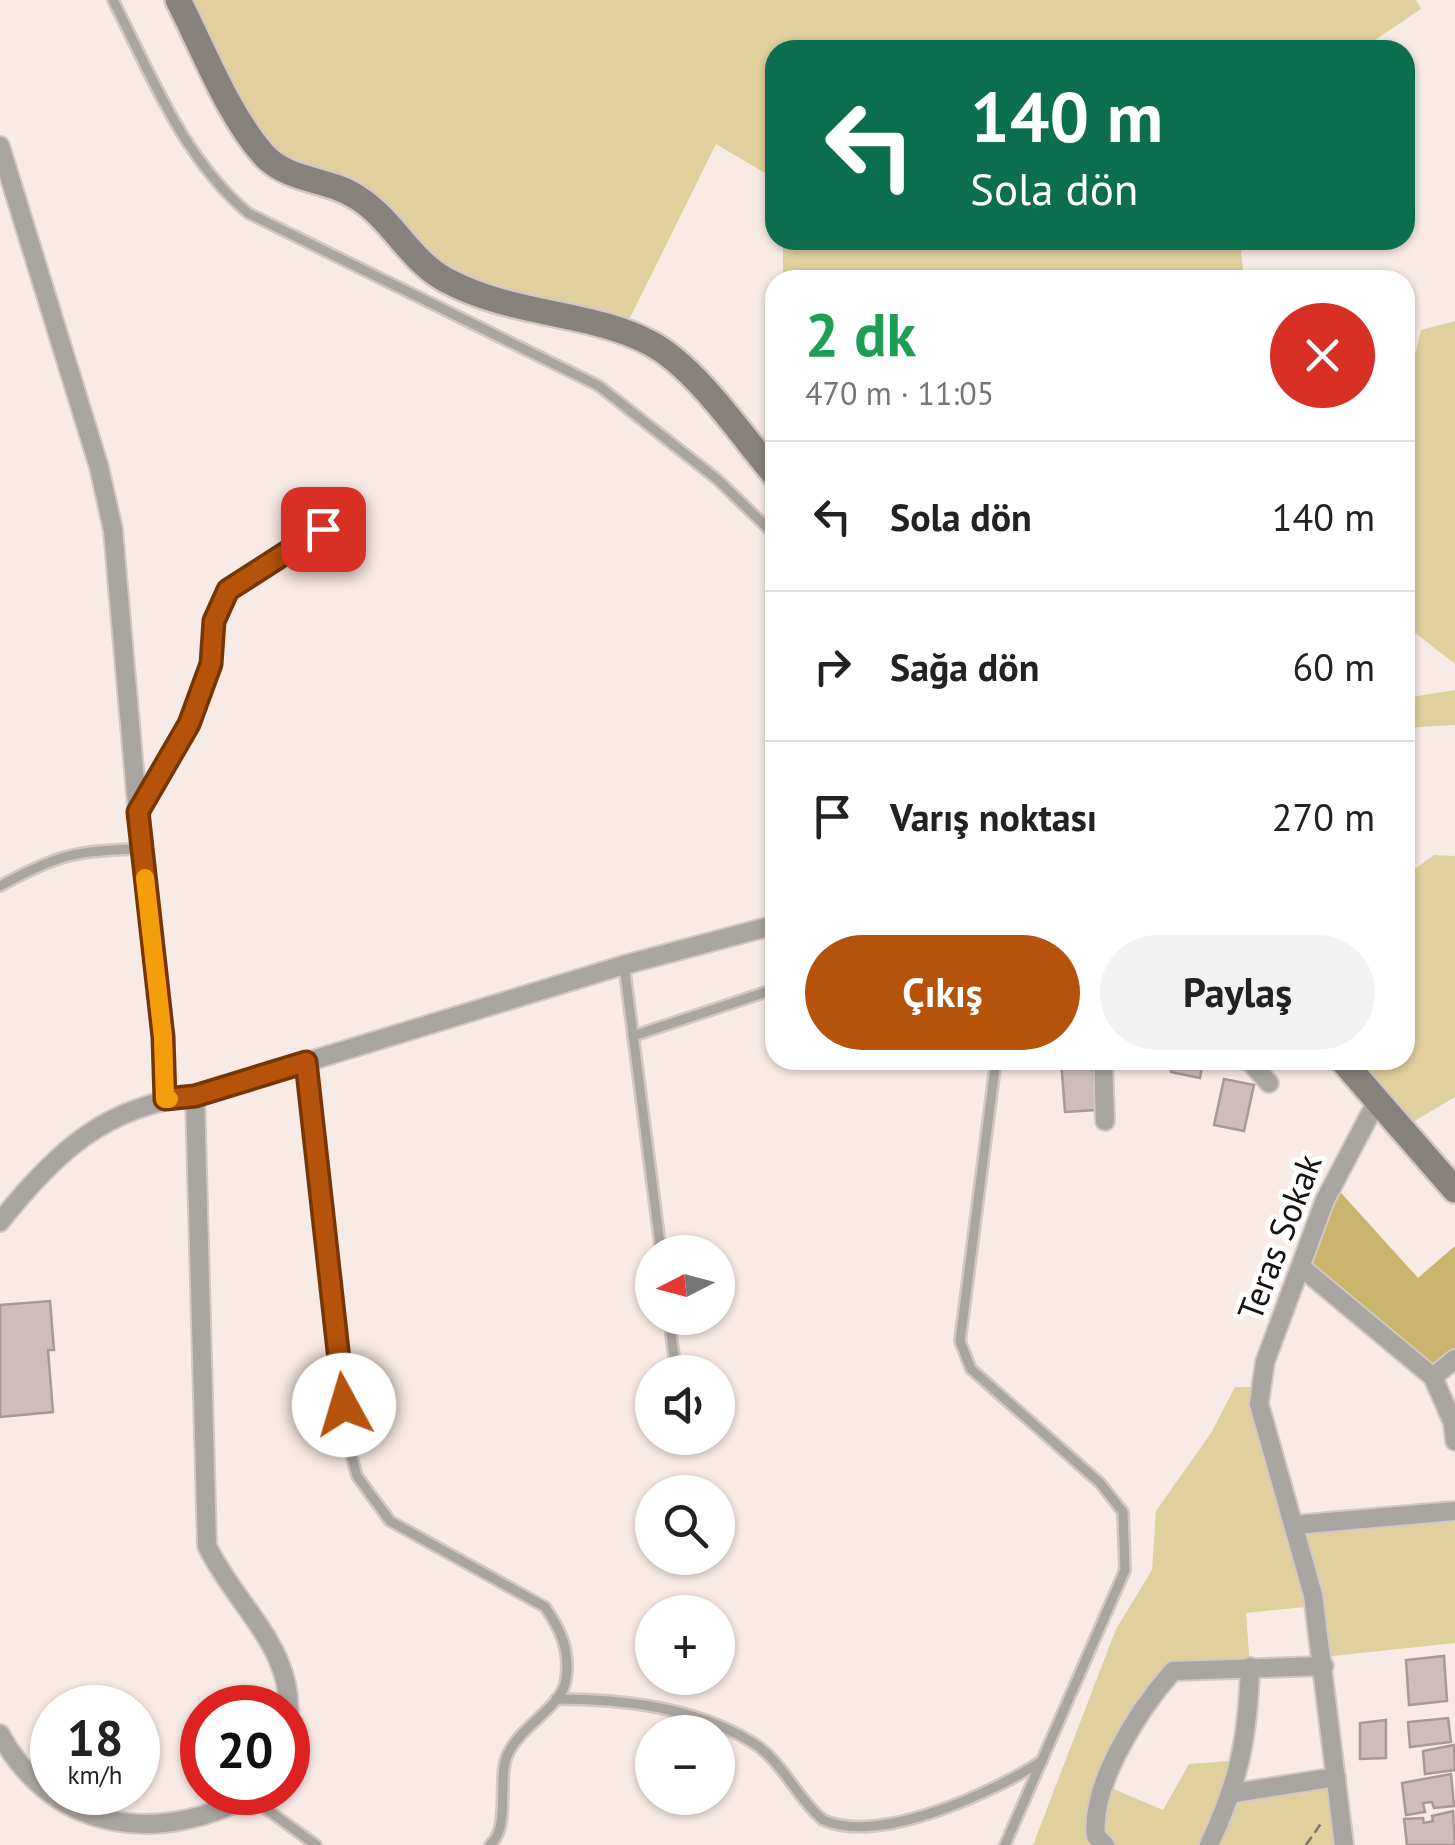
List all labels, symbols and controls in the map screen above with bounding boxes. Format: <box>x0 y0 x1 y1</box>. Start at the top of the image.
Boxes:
text: 140 m <box>970 71 1163 161</box>
icon: left <box>805 80 935 210</box>
text: Sola dön <box>970 159 1138 217</box>
text: 2 dk <box>805 295 916 373</box>
button: close <box>1270 303 1375 408</box>
text: 470 m · 11:05 <box>805 372 994 414</box>
pin <box>281 487 366 572</box>
icon: left <box>805 489 860 544</box>
text: Sola dön <box>890 492 1032 541</box>
text: 140 m <box>1272 492 1375 541</box>
icon: arrive <box>296 502 351 557</box>
icon: right <box>805 639 860 694</box>
text: Sağa dön <box>890 642 1039 691</box>
text: 60 m <box>1293 642 1375 691</box>
icon: arrive <box>805 789 860 844</box>
text: Varış noktası <box>890 792 1097 841</box>
text: 270 m <box>1272 792 1375 841</box>
button: Çıkış <box>805 935 1080 1050</box>
button: Paylaş <box>1100 935 1375 1050</box>
street label: Teras Sokak <box>1226 1147 1332 1327</box>
north arrow <box>635 1235 735 1335</box>
map controls <box>635 1235 735 1815</box>
position arrow <box>292 1353 396 1457</box>
button: sound <box>635 1355 735 1455</box>
button: search <box>635 1475 735 1575</box>
button: + <box>635 1595 735 1695</box>
speed limit sign: 20 <box>180 1685 310 1815</box>
text: 18 <box>67 1705 123 1770</box>
button: − <box>635 1715 735 1815</box>
text: km/h <box>68 1759 122 1791</box>

